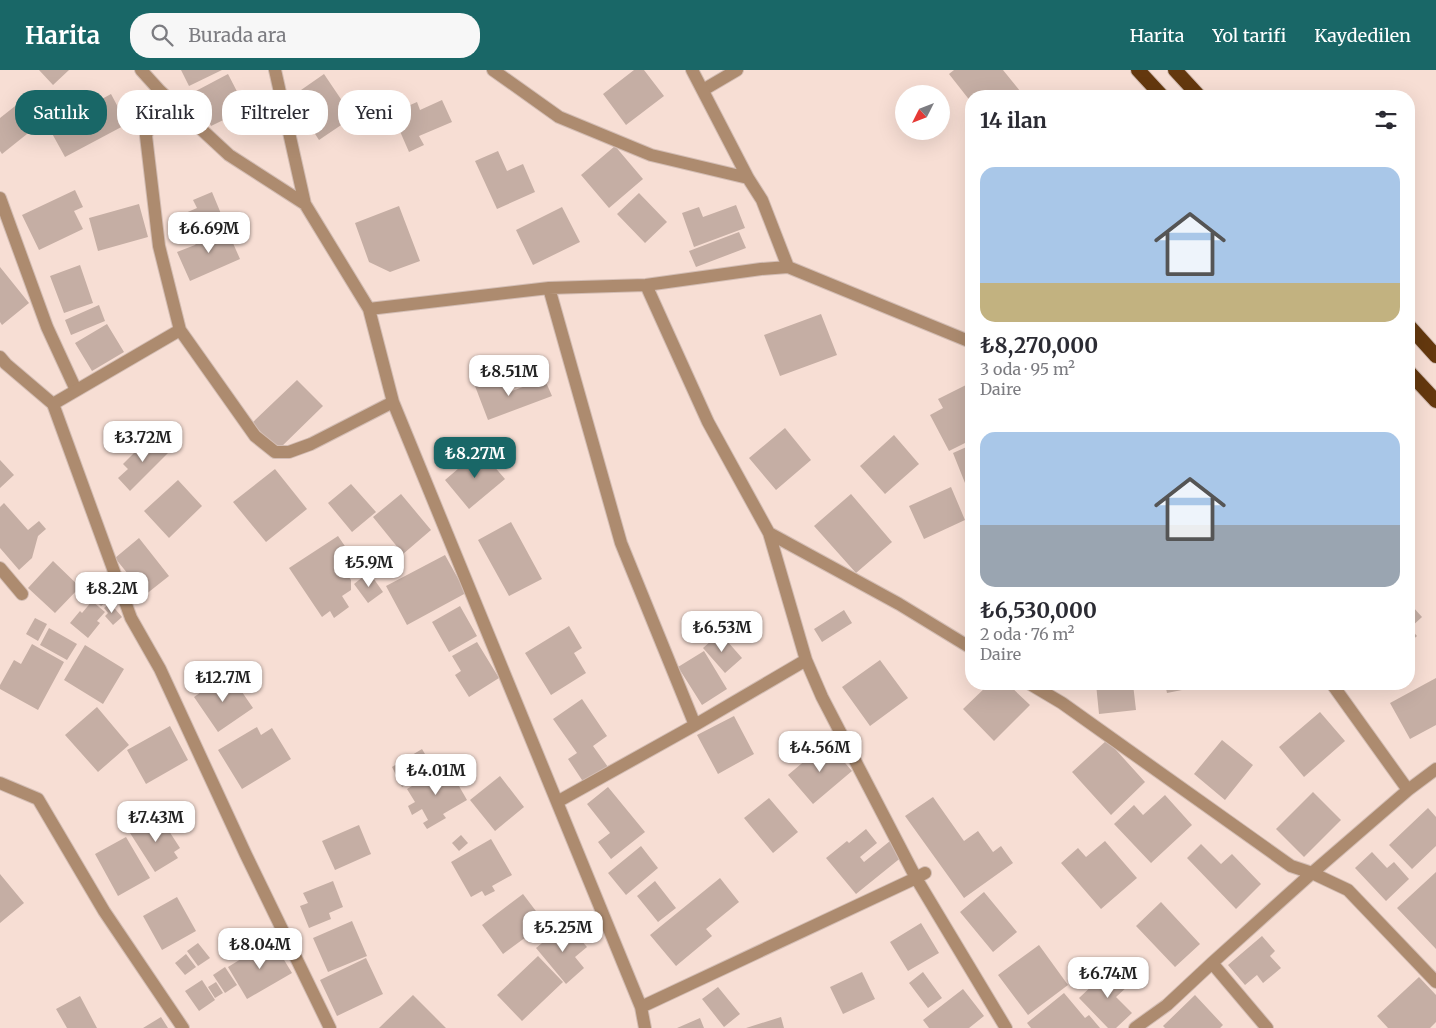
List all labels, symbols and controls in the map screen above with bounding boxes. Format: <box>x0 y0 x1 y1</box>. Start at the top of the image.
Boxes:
search box <box>130 13 480 58</box>
text: Harita <box>25 20 100 51</box>
icon: search <box>148 21 176 49</box>
text: Burada ara <box>188 23 286 47</box>
text: Harita <box>1130 24 1184 47</box>
text: Yol tarifi <box>1212 24 1286 47</box>
text: Kaydedilen <box>1314 24 1411 47</box>
north arrow <box>895 85 950 140</box>
map controls <box>895 85 950 140</box>
chip: Satılık <box>15 90 107 135</box>
chip: Kiralık <box>117 90 212 135</box>
chip: Filtreler <box>222 90 328 135</box>
chip: Yeni <box>338 90 411 135</box>
icon: filters <box>1372 106 1400 134</box>
text: 14 ilan <box>980 107 1047 134</box>
icon: home <box>1145 199 1235 289</box>
pin: ₺6.69M <box>168 212 250 254</box>
text: ₺6.69M <box>179 218 239 238</box>
text: ₺8,270,000 <box>980 332 1098 359</box>
pin: ₺8.51M <box>468 354 550 397</box>
text: 3 oda · 95 m² <box>980 359 1075 379</box>
text: ₺8.51M <box>480 361 538 381</box>
text: Daire <box>980 379 1021 399</box>
pin: ₺3.72M <box>102 420 184 463</box>
text: ₺3.72M <box>114 427 172 447</box>
pin: ₺8.27M <box>434 436 516 479</box>
text: ₺8.27M <box>445 443 505 463</box>
icon: home <box>1145 464 1235 554</box>
pin: ₺5.9M <box>334 546 404 588</box>
text: ₺5.9M <box>345 552 393 572</box>
pin: ₺8.2M <box>77 572 147 614</box>
text: ₺8.2M <box>86 578 138 598</box>
text: ₺6,530,000 <box>980 597 1097 624</box>
pin: ₺6.53M <box>681 610 763 653</box>
text: ₺6.53M <box>692 617 752 637</box>
text: 2 oda · 76 m² <box>980 624 1074 644</box>
text: Daire <box>980 644 1021 664</box>
pin: ₺12.7M <box>182 660 264 703</box>
text: ₺12.7M <box>195 667 251 687</box>
pin: ₺4.56M <box>779 730 861 773</box>
text: ₺4.56M <box>790 737 850 757</box>
pin: ₺4.01M <box>395 754 477 796</box>
text: ₺4.01M <box>406 760 466 780</box>
pin: ₺7.43M <box>115 800 197 843</box>
text: ₺7.43M <box>128 807 184 827</box>
pin: ₺5.25M <box>522 910 604 953</box>
text: ₺5.25M <box>534 917 592 937</box>
pin: ₺8.04M <box>219 928 301 970</box>
text: ₺8.04M <box>229 934 291 954</box>
pin: ₺6.74M <box>1067 956 1149 999</box>
text: ₺6.74M <box>1079 963 1137 983</box>

